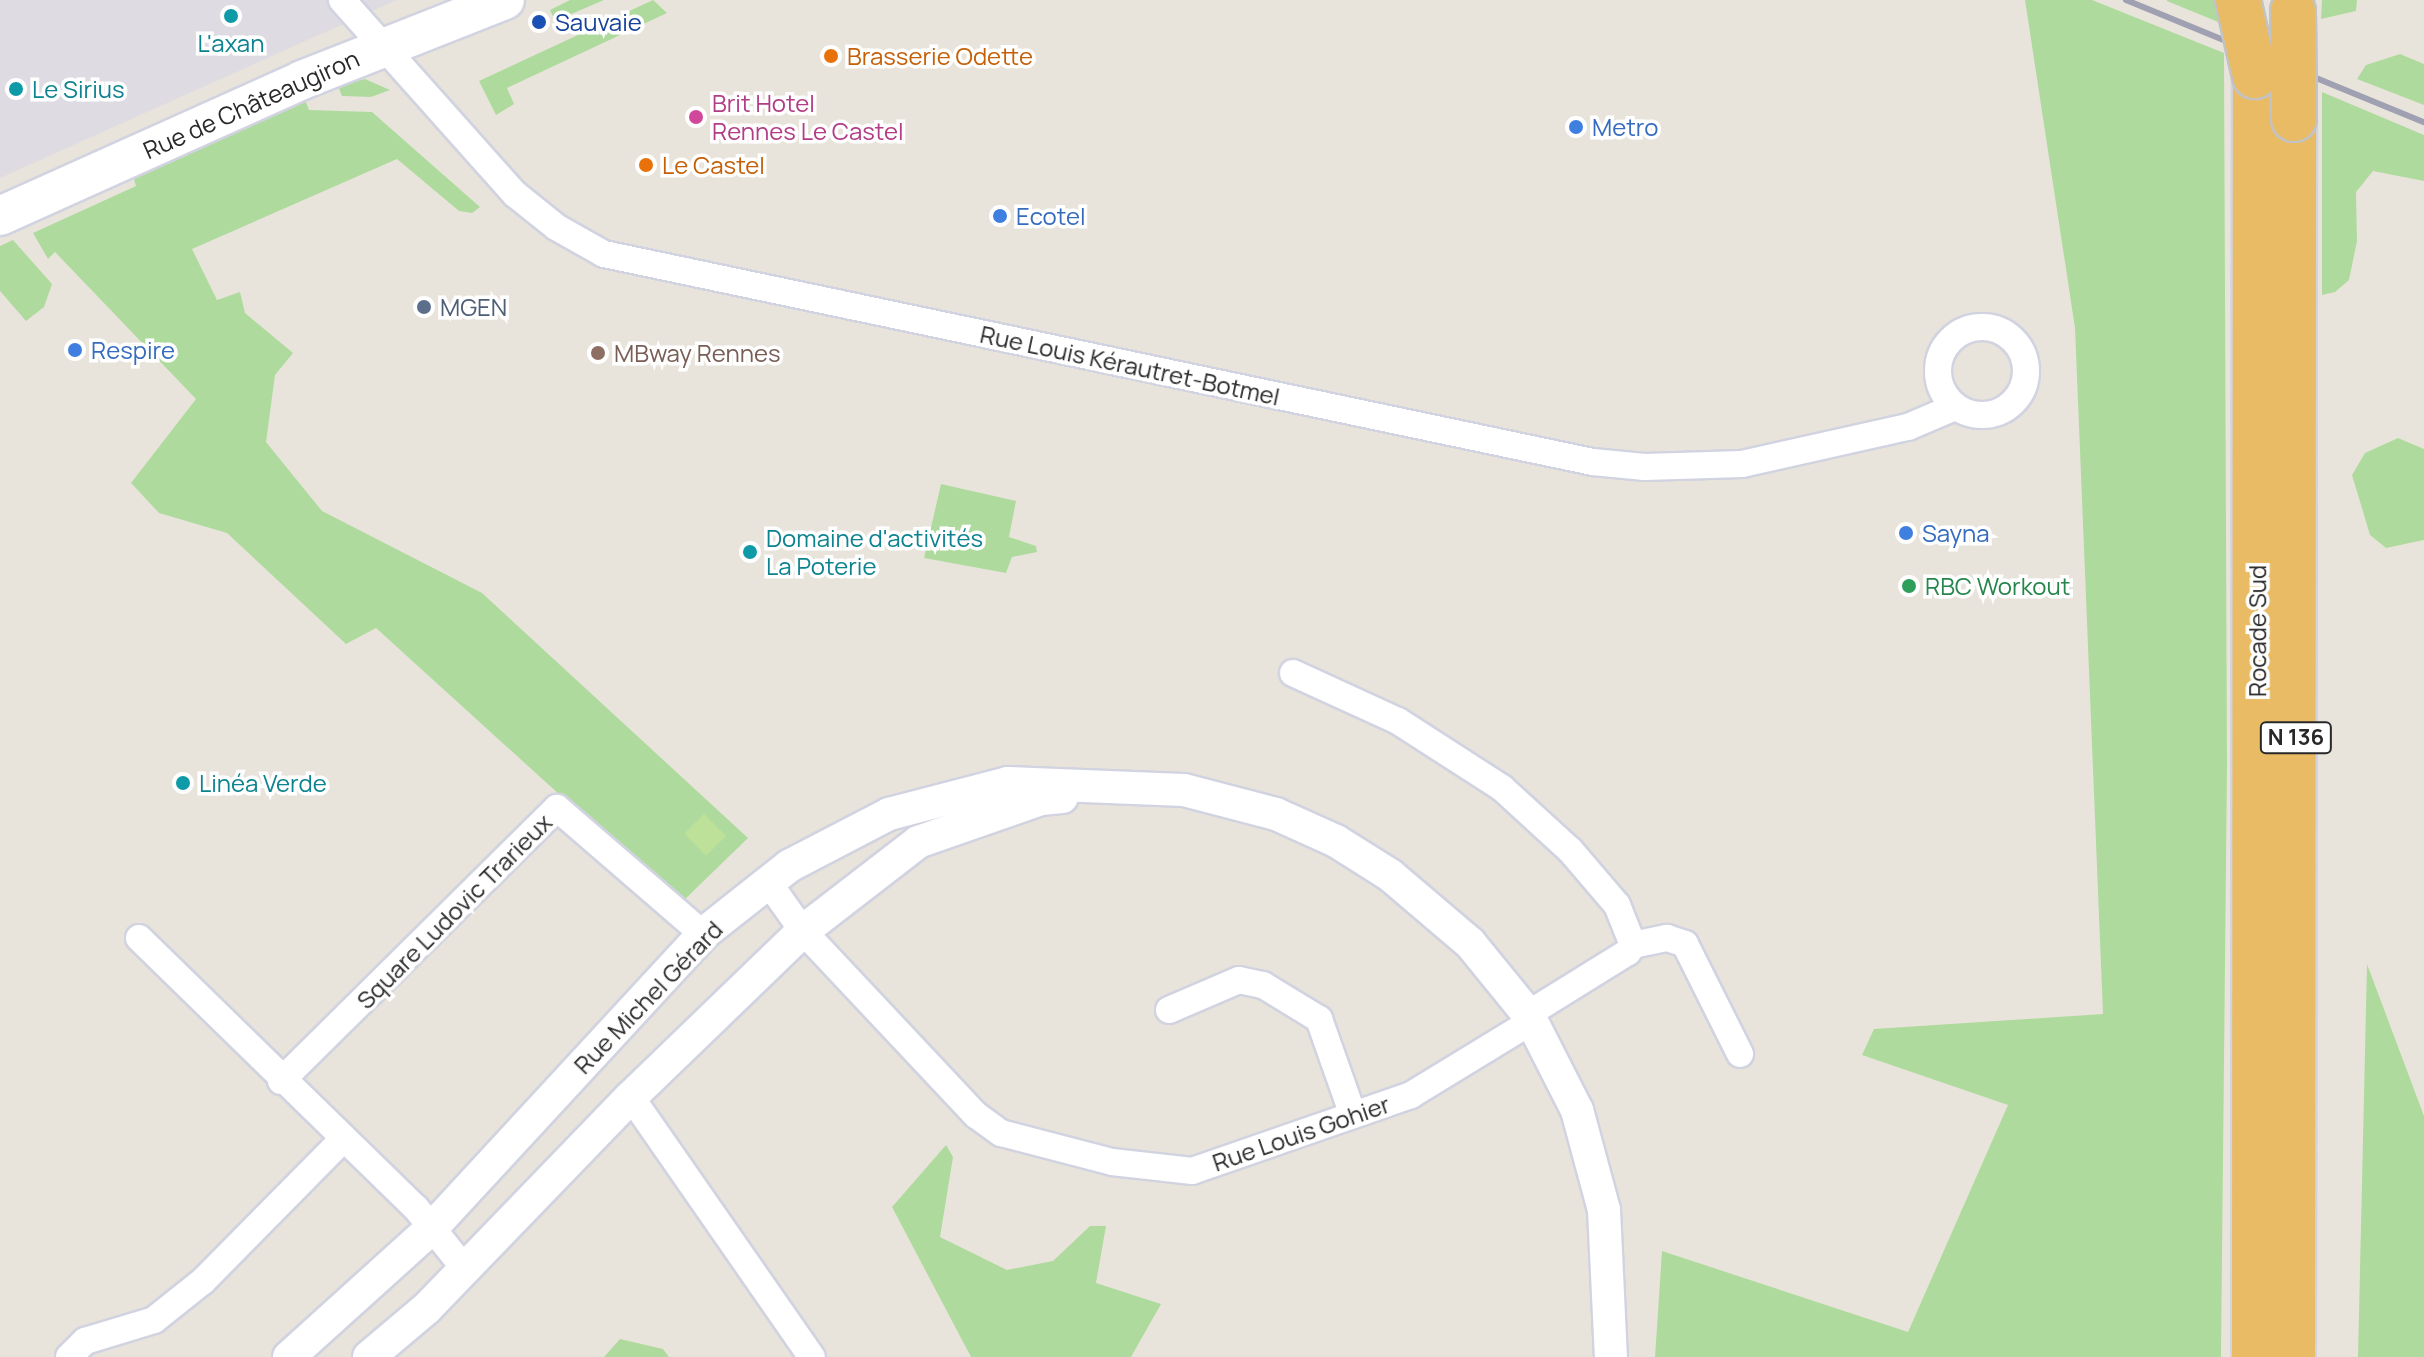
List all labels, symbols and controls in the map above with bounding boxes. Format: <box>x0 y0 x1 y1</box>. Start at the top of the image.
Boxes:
marker: L'axan <box>222 7 240 25</box>
place label: Sauvaie <box>555 8 642 36</box>
marker: Sauvaie <box>530 13 548 31</box>
place label: L'axan <box>198 29 264 57</box>
place label: Brasserie Odette <box>847 42 1033 70</box>
street label: Rue de Châteaugiron <box>139 43 363 165</box>
marker: Brasserie Odette <box>822 47 840 65</box>
place label: Le Sirius <box>32 75 125 103</box>
marker: Le Sirius <box>7 80 25 98</box>
place label: Brit Hotel Rennes Le Castel <box>712 89 904 145</box>
marker: Brit Hotel Rennes Le Castel <box>687 108 705 126</box>
place label: Metro <box>1592 113 1658 141</box>
marker: Metro <box>1567 118 1585 136</box>
place label: Le Castel <box>662 151 765 179</box>
marker: Le Castel <box>637 156 655 174</box>
place label: Ecotel <box>1016 202 1086 230</box>
marker: Ecotel <box>991 207 1009 225</box>
place label: MGEN <box>440 293 507 321</box>
marker: MGEN <box>415 298 433 316</box>
street label: Rue Louis Kérautret-Botmel <box>978 319 1282 411</box>
place label: Respire <box>91 336 175 364</box>
place label: MBway Rennes <box>614 339 781 367</box>
marker: Respire <box>66 341 84 359</box>
marker: MBway Rennes <box>589 344 607 362</box>
place label: Sayna <box>1922 519 1990 547</box>
place label: Domaine d'activités La Poterie <box>766 524 983 580</box>
marker: Sayna <box>1897 524 1915 542</box>
marker: Domaine d'activités La Poterie <box>741 543 759 561</box>
street label: Rocade Sud <box>2243 565 2271 697</box>
place label: RBC Workout <box>1925 572 2070 600</box>
marker: RBC Workout <box>1900 577 1918 595</box>
road number: N 136 <box>2258 720 2334 756</box>
place label: Linéa Verde <box>199 769 327 797</box>
marker: Linéa Verde <box>174 774 192 792</box>
street label: Square Ludovic Trarieux <box>350 807 558 1015</box>
street label: Rue Michel Gérard <box>568 915 728 1079</box>
street label: Rue Louis Gohier <box>1209 1089 1393 1177</box>

